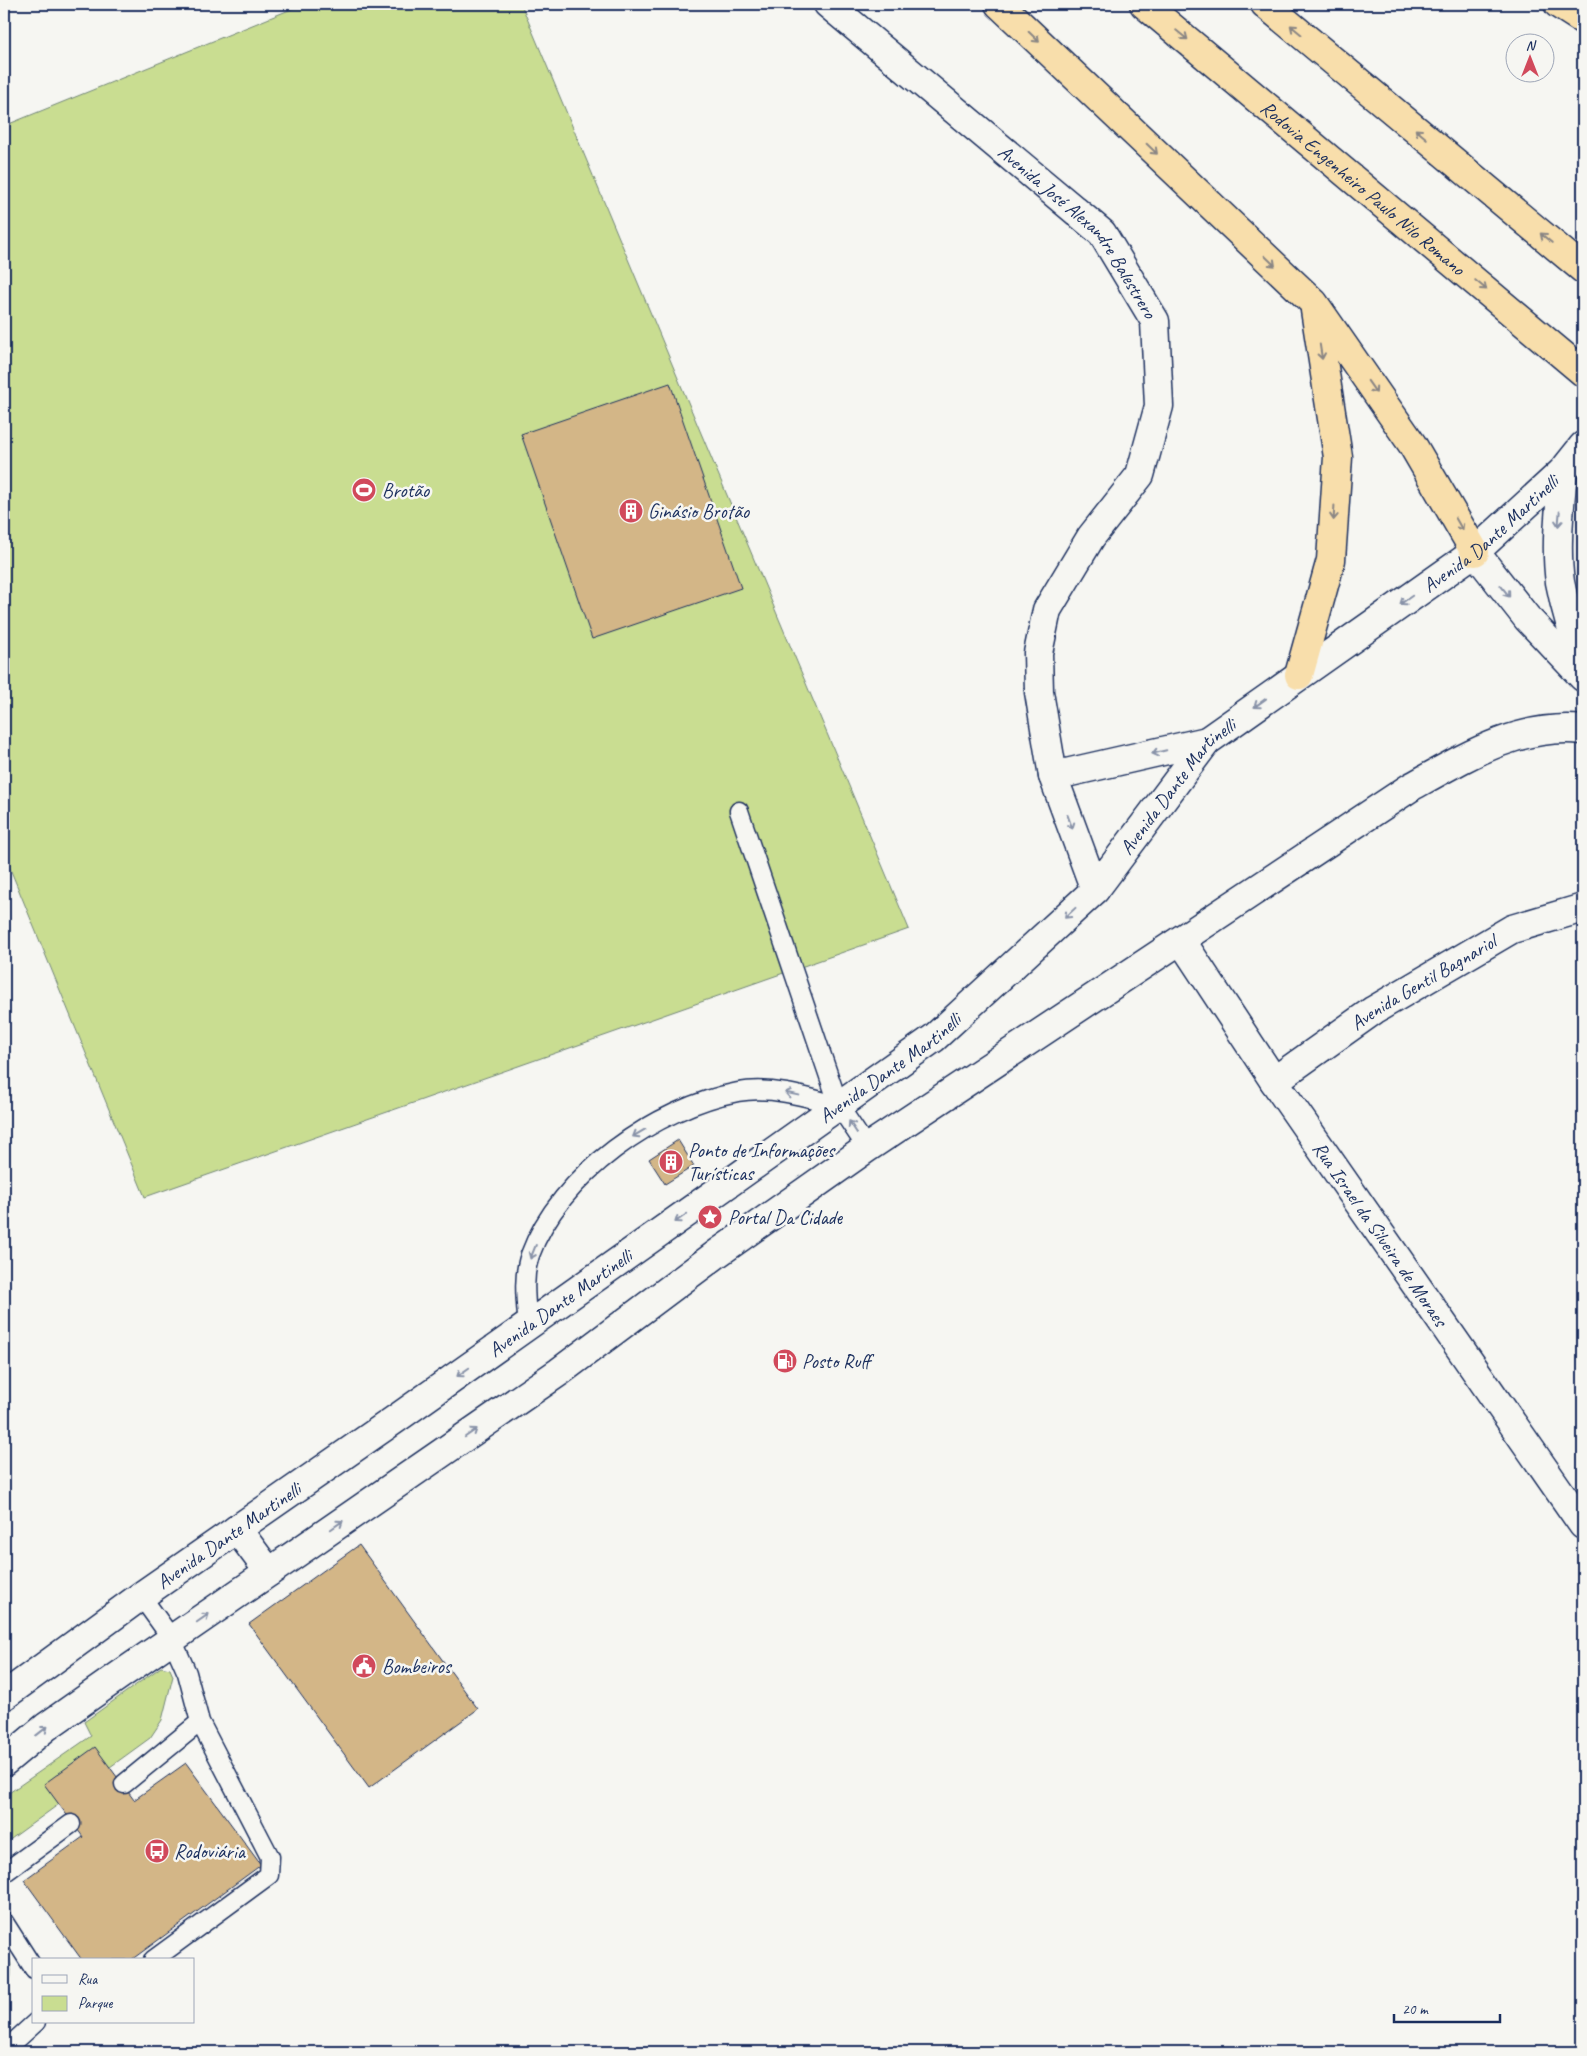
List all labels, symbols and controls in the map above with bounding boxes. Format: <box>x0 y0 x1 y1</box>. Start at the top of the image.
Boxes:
one-way arrow <box>1290 24 1303 35</box>
one-way arrow <box>1175 29 1188 40</box>
one-way arrow <box>1028 31 1040 43</box>
north arrow <box>1504 32 1554 82</box>
text: N <box>1526 37 1537 54</box>
street label: Rodovia Engenheiro Paulo Nilo Romano <box>1255 95 1471 282</box>
one-way arrow <box>1415 128 1428 139</box>
street label: Avenida José Alexandre Balestrero <box>993 140 1163 324</box>
one-way arrow <box>1146 143 1158 155</box>
one-way arrow <box>1540 232 1553 243</box>
one-way arrow <box>1263 255 1276 267</box>
one-way arrow <box>1474 280 1487 291</box>
one-way arrow <box>1317 343 1327 359</box>
one-way arrow <box>1367 379 1377 393</box>
street label: Avenida Dante Martinelli <box>1418 468 1566 598</box>
sports icon: Brotão <box>351 477 377 503</box>
place label: Brotão <box>382 478 430 503</box>
building icon: Ginásio Brotão <box>618 498 644 524</box>
place label: Ginásio Brotão <box>648 499 750 524</box>
one-way arrow <box>1330 505 1339 521</box>
one-way arrow <box>1555 511 1564 527</box>
one-way arrow <box>1454 516 1464 530</box>
one-way arrow <box>1500 584 1511 597</box>
one-way arrow <box>1400 595 1414 605</box>
one-way arrow <box>1254 698 1267 709</box>
street label: Avenida Dante Martinelli <box>1114 712 1242 860</box>
one-way arrow <box>1152 748 1168 757</box>
one-way arrow <box>1066 814 1075 829</box>
one-way arrow <box>1064 907 1077 919</box>
street label: Avenida Gentil Bagnariol <box>1346 927 1504 1036</box>
street label: Avenida Dante Martinelli <box>814 1006 968 1129</box>
one-way arrow <box>785 1088 801 1098</box>
one-way arrow <box>848 1120 858 1134</box>
one-way arrow <box>632 1129 646 1139</box>
street label: Rua Israel da Silveira de Moraes <box>1307 1137 1454 1333</box>
place label: Ponto de Informações Turísticas <box>688 1138 836 1186</box>
building icon: Ponto de Informações Turísticas <box>658 1149 684 1175</box>
place icon: Portal Da Cidade <box>697 1204 723 1230</box>
place label: Portal Da Cidade <box>728 1205 844 1230</box>
one-way arrow <box>675 1212 688 1223</box>
street label: Avenida Dante Martinelli <box>484 1242 639 1363</box>
one-way arrow <box>527 1244 537 1259</box>
fuel station icon: Posto Ruff <box>772 1348 798 1374</box>
place label: Posto Ruff <box>802 1349 874 1374</box>
one-way arrow <box>456 1367 470 1377</box>
one-way arrow <box>464 1428 478 1438</box>
street label: Avenida Dante Martinelli <box>152 1476 308 1595</box>
one-way arrow <box>330 1520 344 1530</box>
one-way arrow <box>196 1613 210 1623</box>
public building icon: Bombeiros <box>351 1653 377 1679</box>
place label: Bombeiros <box>382 1654 453 1679</box>
one-way arrow <box>35 1726 48 1737</box>
bus stop icon: Rodoviária <box>144 1838 170 1864</box>
place label: Rodoviária <box>174 1839 247 1864</box>
legend <box>32 1958 195 2024</box>
text: Rua <box>78 1970 98 1989</box>
scale bar <box>1394 1991 1501 2023</box>
text: Parque <box>78 1994 114 2013</box>
text: 20 m <box>1402 2000 1429 2019</box>

